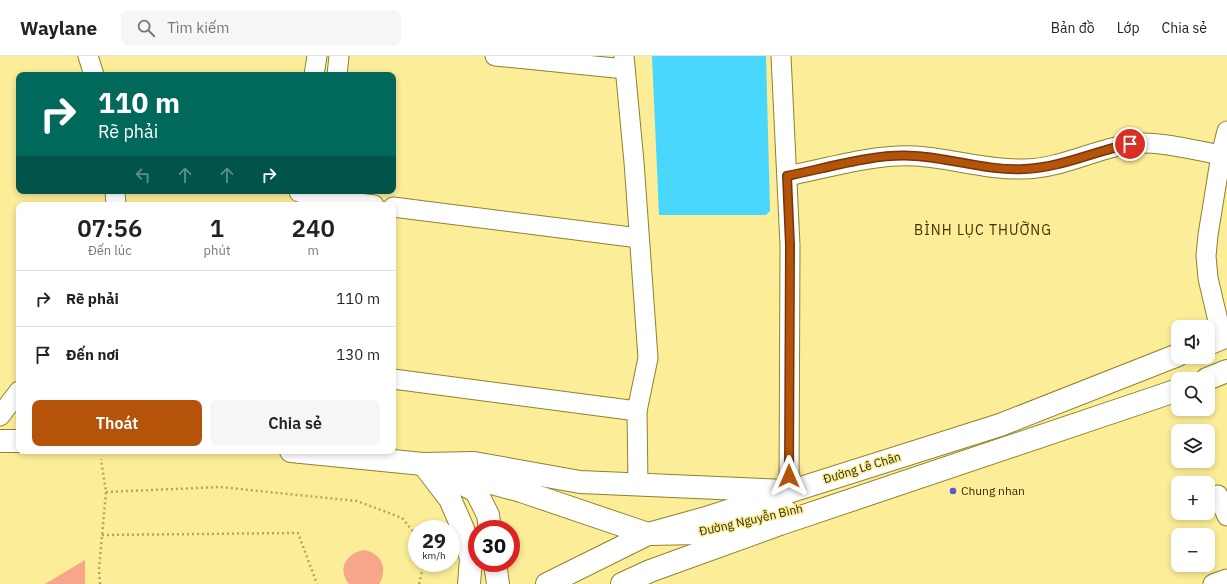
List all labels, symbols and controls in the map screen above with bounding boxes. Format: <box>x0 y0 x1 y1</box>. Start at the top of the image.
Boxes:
search box <box>121 10 401 46</box>
text: Waylane <box>20 16 97 40</box>
icon: search <box>135 17 157 39</box>
text: Tìm kiếm <box>167 18 229 37</box>
text: Bản đồ <box>1051 19 1095 37</box>
text: Lớp <box>1117 19 1140 37</box>
text: Chia sẻ <box>1162 19 1207 37</box>
text: 110 m <box>98 84 180 121</box>
icon: right <box>32 88 84 140</box>
text: Rẽ phải <box>98 120 158 143</box>
pin <box>1113 127 1147 161</box>
icon: arrive <box>1119 133 1141 155</box>
icon: left <box>132 164 154 186</box>
icon: ahead <box>174 164 196 186</box>
icon: ahead <box>216 164 238 186</box>
icon: right <box>258 164 280 186</box>
text: 07:56 <box>77 212 142 244</box>
text: 1 <box>210 212 224 244</box>
text: 240 <box>292 212 335 244</box>
district label: BÌNH LỤC THƯỠNG <box>914 220 1052 239</box>
text: Đến lúc <box>88 242 132 259</box>
text: phút <box>204 242 230 259</box>
text: m <box>308 242 319 259</box>
icon: right <box>32 288 54 310</box>
text: Rẽ phải <box>66 289 119 308</box>
text: 110 m <box>336 289 380 308</box>
map controls <box>1171 320 1215 572</box>
button: sound <box>1171 320 1215 364</box>
icon: arrive <box>32 344 54 366</box>
text: Đến nơi <box>66 345 119 364</box>
text: 130 m <box>336 345 380 364</box>
button: search <box>1171 372 1215 416</box>
button: Thoát <box>32 400 202 446</box>
button: Chia sẻ <box>210 400 380 446</box>
button: layers <box>1171 424 1215 468</box>
street label: Đường Lê Chân <box>821 449 903 486</box>
position arrow <box>768 455 810 497</box>
button: + <box>1171 476 1215 520</box>
place label: Chung nhan <box>961 483 1025 498</box>
marker: Chung nhan <box>948 486 958 496</box>
street label: Đường Nguyễn Bình <box>698 500 804 539</box>
speed limit sign: 30 <box>468 520 520 572</box>
text: 29 <box>422 527 446 554</box>
button: − <box>1171 528 1215 572</box>
text: km/h <box>422 549 446 562</box>

